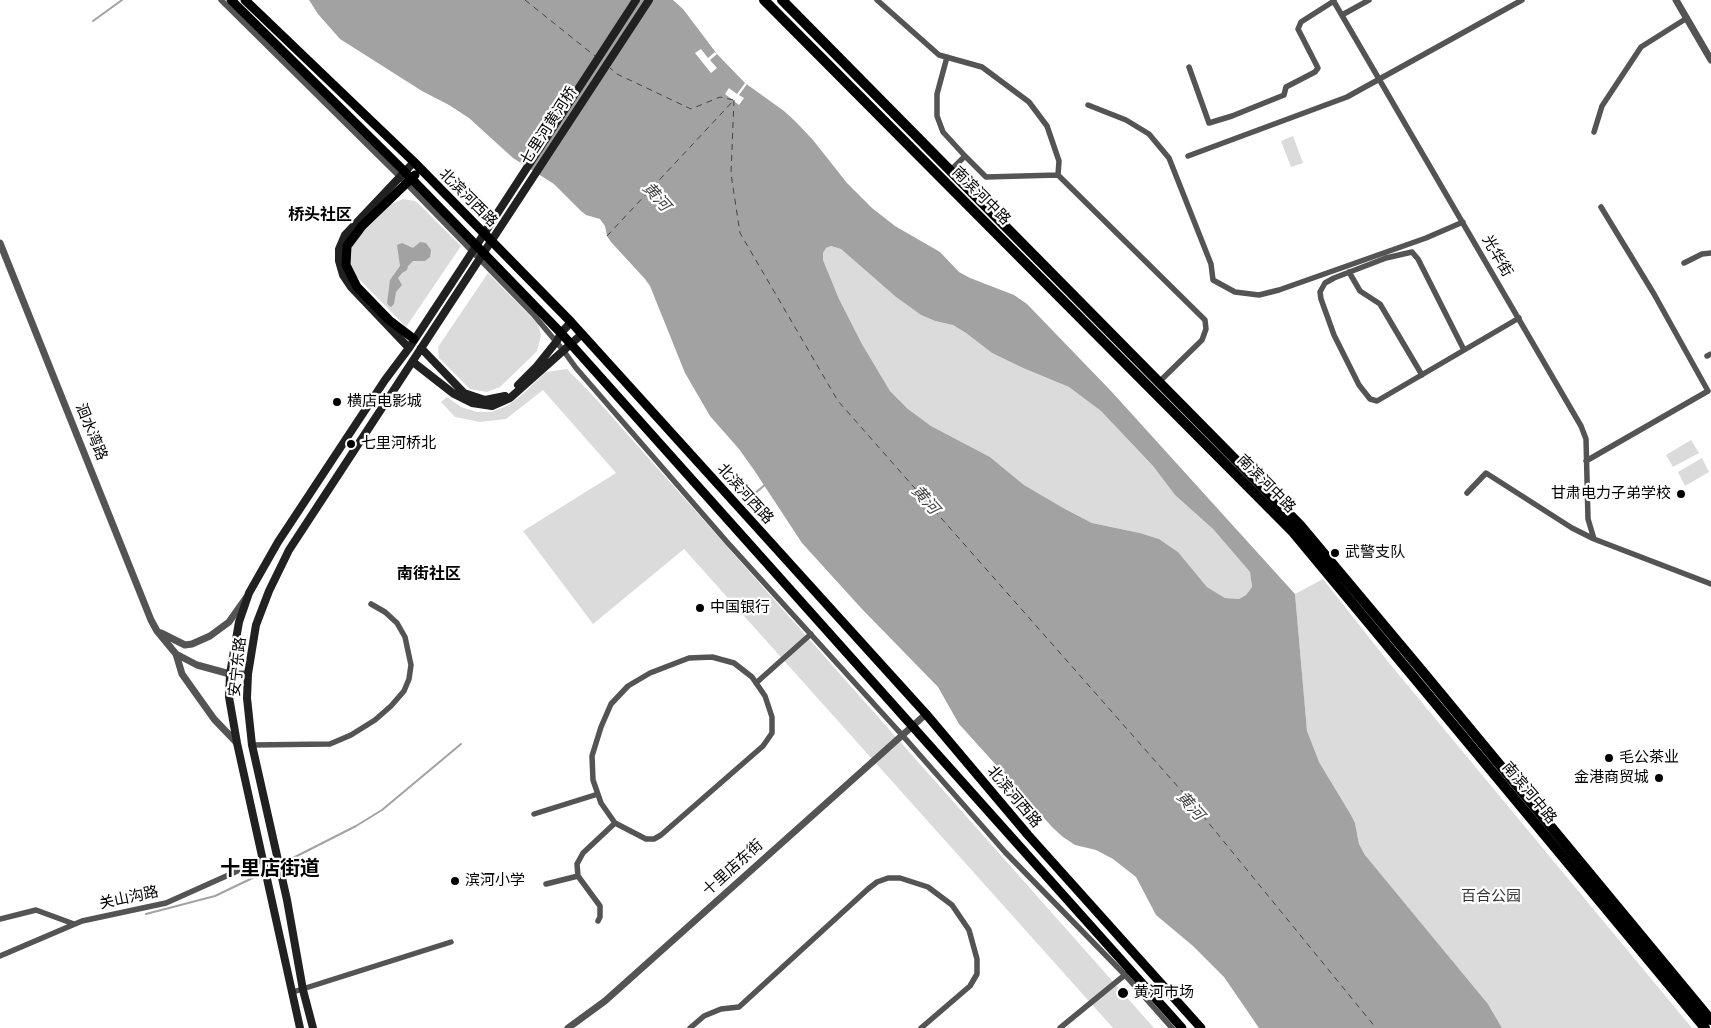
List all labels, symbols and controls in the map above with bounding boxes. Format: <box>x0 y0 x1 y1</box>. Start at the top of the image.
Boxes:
street label: 七里河黄河桥 <box>517 83 581 169</box>
street label: 南滨河中路 <box>948 163 1014 229</box>
street label: 北滨河西路 <box>435 165 501 231</box>
water label: 黄河 <box>638 179 674 215</box>
district label: 桥头社区 <box>288 205 352 225</box>
street label: 光华街 <box>1478 232 1516 280</box>
place label: 横店电影城 <box>347 393 422 411</box>
marker: 横店电影城 <box>331 396 343 408</box>
street label: 洄水湾路 <box>71 401 111 463</box>
place label: 七里河桥北 <box>361 435 436 453</box>
marker: 七里河桥北 <box>345 438 357 450</box>
street label: 南滨河中路 <box>1233 451 1299 517</box>
street label: 北滨河西路 <box>713 460 777 528</box>
water label: 黄河 <box>907 482 943 518</box>
place label: 甘肃电力子弟学校 <box>1551 485 1671 503</box>
marker: 甘肃电力子弟学校 <box>1675 488 1687 500</box>
place label: 武警支队 <box>1345 544 1405 562</box>
marker: 武警支队 <box>1329 547 1341 559</box>
district label: 南街社区 <box>397 564 461 584</box>
place label: 中国银行 <box>710 599 770 617</box>
marker: 中国银行 <box>694 602 706 614</box>
street label: 安宁东路 <box>226 636 250 698</box>
place label: 毛公茶业 <box>1619 749 1679 767</box>
marker: 毛公茶业 <box>1603 752 1615 764</box>
street label: 南滨河中路 <box>1498 758 1560 828</box>
street label: 北滨河西路 <box>983 762 1045 832</box>
place label: 金港商贸城 <box>1574 769 1649 787</box>
marker: 金港商贸城 <box>1653 772 1665 784</box>
water label: 黄河 <box>1172 788 1208 824</box>
street label: 十里店东街 <box>699 836 767 900</box>
district label: 十里店街道 <box>220 857 320 881</box>
place label: 滨河小学 <box>465 872 525 890</box>
marker: 滨河小学 <box>449 875 461 887</box>
street label: 关山沟路 <box>98 883 160 913</box>
park label: 百合公园 <box>1461 888 1521 906</box>
place label: 黄河市场 <box>1134 984 1194 1002</box>
marker: 黄河市场 <box>1116 986 1130 1000</box>

